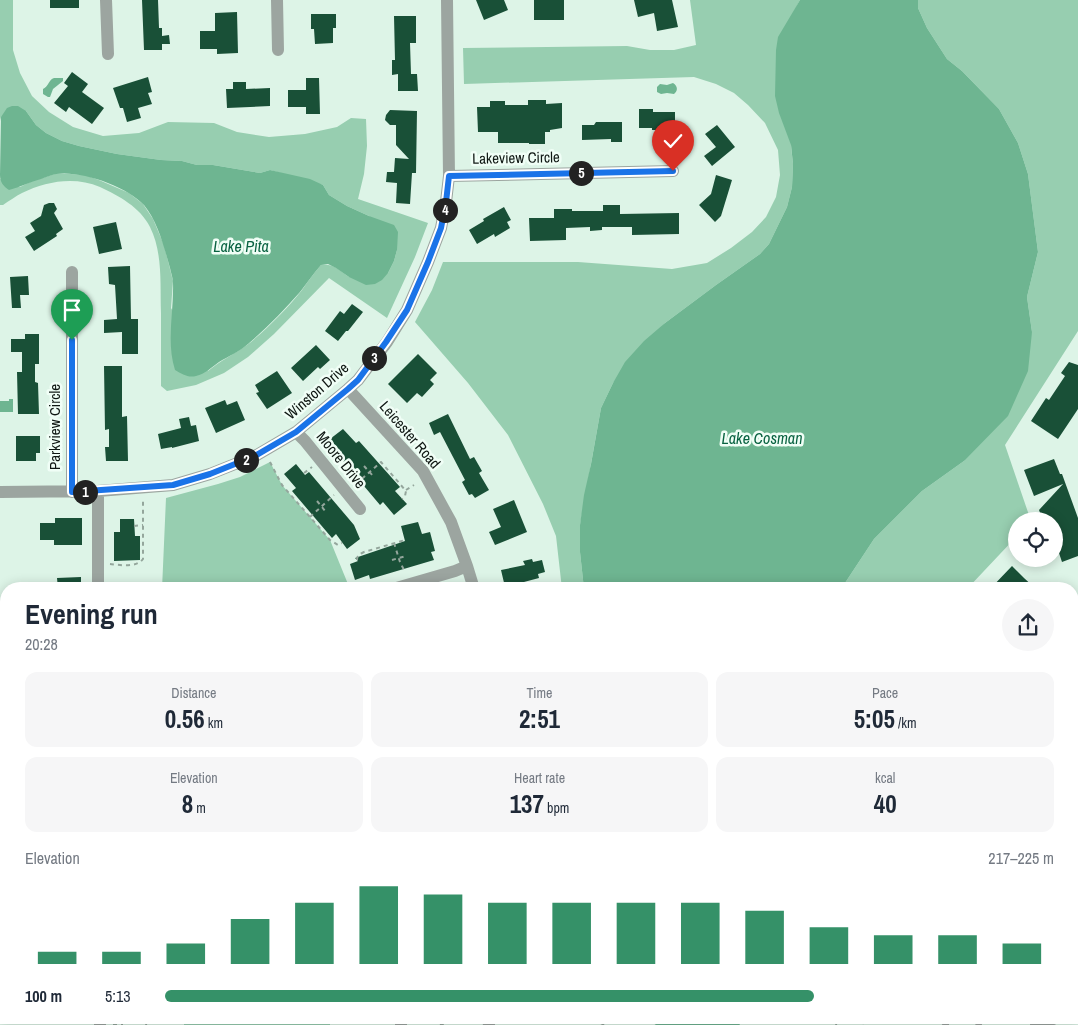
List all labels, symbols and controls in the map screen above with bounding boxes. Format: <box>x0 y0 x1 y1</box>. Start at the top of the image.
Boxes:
pin <box>652 120 694 171</box>
icon: check <box>659 127 687 155</box>
street label: Lakeview Circle <box>472 146 560 169</box>
pin: 5 <box>568 160 594 186</box>
text: 5 <box>578 164 585 182</box>
pin: 4 <box>432 198 458 222</box>
text: 4 <box>442 201 449 219</box>
water label: Lake Pita <box>213 235 269 257</box>
pin <box>51 289 93 340</box>
icon: arrive <box>58 296 86 324</box>
pin: 3 <box>362 346 386 370</box>
text: 3 <box>371 349 378 367</box>
street label: Winston Drive <box>280 357 353 424</box>
street label: Parkview Circle <box>44 384 65 470</box>
street label: Leicester Road <box>375 396 446 473</box>
street label: Moore Drive <box>312 427 371 493</box>
water label: Lake Cosman <box>722 427 802 449</box>
pin: 2 <box>234 448 258 472</box>
text: 2 <box>243 451 250 469</box>
pin: 1 <box>72 480 98 504</box>
text: 1 <box>82 483 89 501</box>
map controls <box>1008 512 1063 567</box>
button: locate <box>1008 512 1063 567</box>
text: Evening run <box>25 595 158 633</box>
button: share <box>1002 599 1054 651</box>
text: 20:28 <box>25 633 58 655</box>
text: Distance <box>171 684 216 702</box>
text: Time <box>527 684 552 702</box>
text: Pace <box>872 684 898 702</box>
text: 0.56 <box>165 702 205 736</box>
text: 2:51 <box>519 702 560 736</box>
text: 5:05 <box>854 702 895 736</box>
text: km <box>205 714 223 732</box>
text: /km <box>895 714 917 732</box>
text: Elevation <box>170 769 218 787</box>
text: Heart rate <box>514 769 565 787</box>
text: kcal <box>875 769 895 787</box>
text: 8 <box>182 787 193 821</box>
text: 137 <box>510 787 544 821</box>
text: 40 <box>874 787 897 821</box>
text: m <box>193 799 206 817</box>
text: bpm <box>544 799 569 817</box>
text: Elevation <box>25 847 80 869</box>
text: 217–225 m <box>988 847 1054 869</box>
text: 100 m <box>25 985 62 1007</box>
text: 5:13 <box>105 985 131 1007</box>

